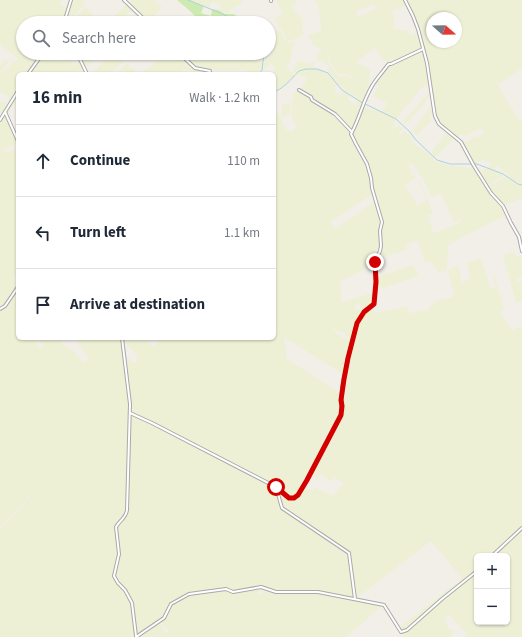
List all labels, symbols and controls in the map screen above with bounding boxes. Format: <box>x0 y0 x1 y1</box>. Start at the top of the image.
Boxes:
north arrow <box>426 12 462 48</box>
search box <box>16 16 276 60</box>
icon: search <box>30 27 52 49</box>
text: Search here <box>62 28 136 49</box>
text: 16 min <box>32 86 82 110</box>
text: Walk · 1.2 km <box>189 89 260 107</box>
icon: ahead <box>32 150 54 172</box>
text: Continue <box>70 150 130 171</box>
text: 110 m <box>227 152 260 170</box>
icon: left <box>32 222 54 244</box>
text: Turn left <box>70 222 126 243</box>
text: 1.1 km <box>224 224 260 242</box>
route end <box>366 253 384 271</box>
icon: arrive <box>32 294 54 316</box>
text: Arrive at destination <box>70 294 205 315</box>
route start <box>267 478 285 496</box>
map controls <box>474 553 510 625</box>
button: + <box>474 553 510 589</box>
button: − <box>474 589 510 625</box>

